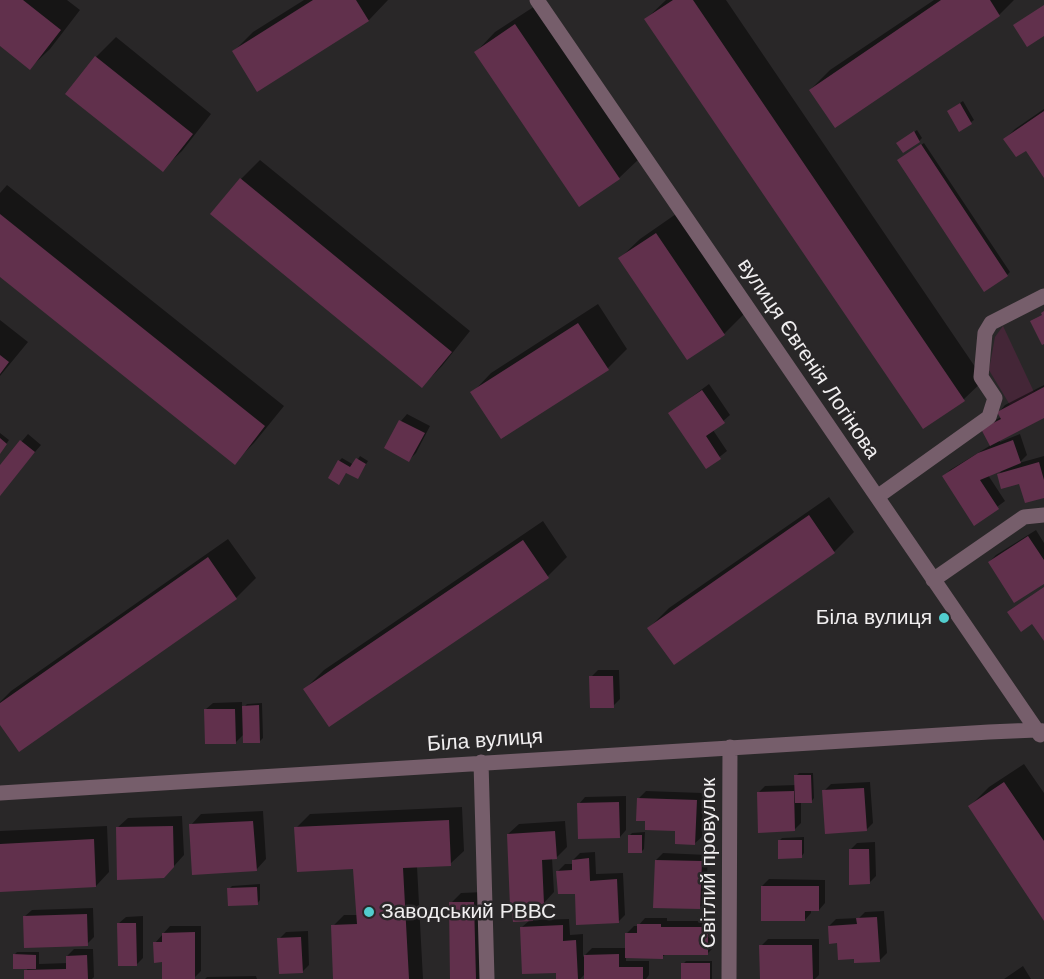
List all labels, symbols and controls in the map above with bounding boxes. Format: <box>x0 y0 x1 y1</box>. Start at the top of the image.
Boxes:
street label: вулиця Євгенія Логінова <box>732 254 884 464</box>
place label: Біла вулиця <box>816 605 932 631</box>
marker: Біла вулиця <box>937 611 951 625</box>
street label: Біла вулиця <box>426 724 544 758</box>
street label: Світлий провулок <box>696 778 722 948</box>
place label: Заводський РВВС <box>381 899 556 925</box>
marker: Заводський РВВС <box>362 905 376 919</box>

